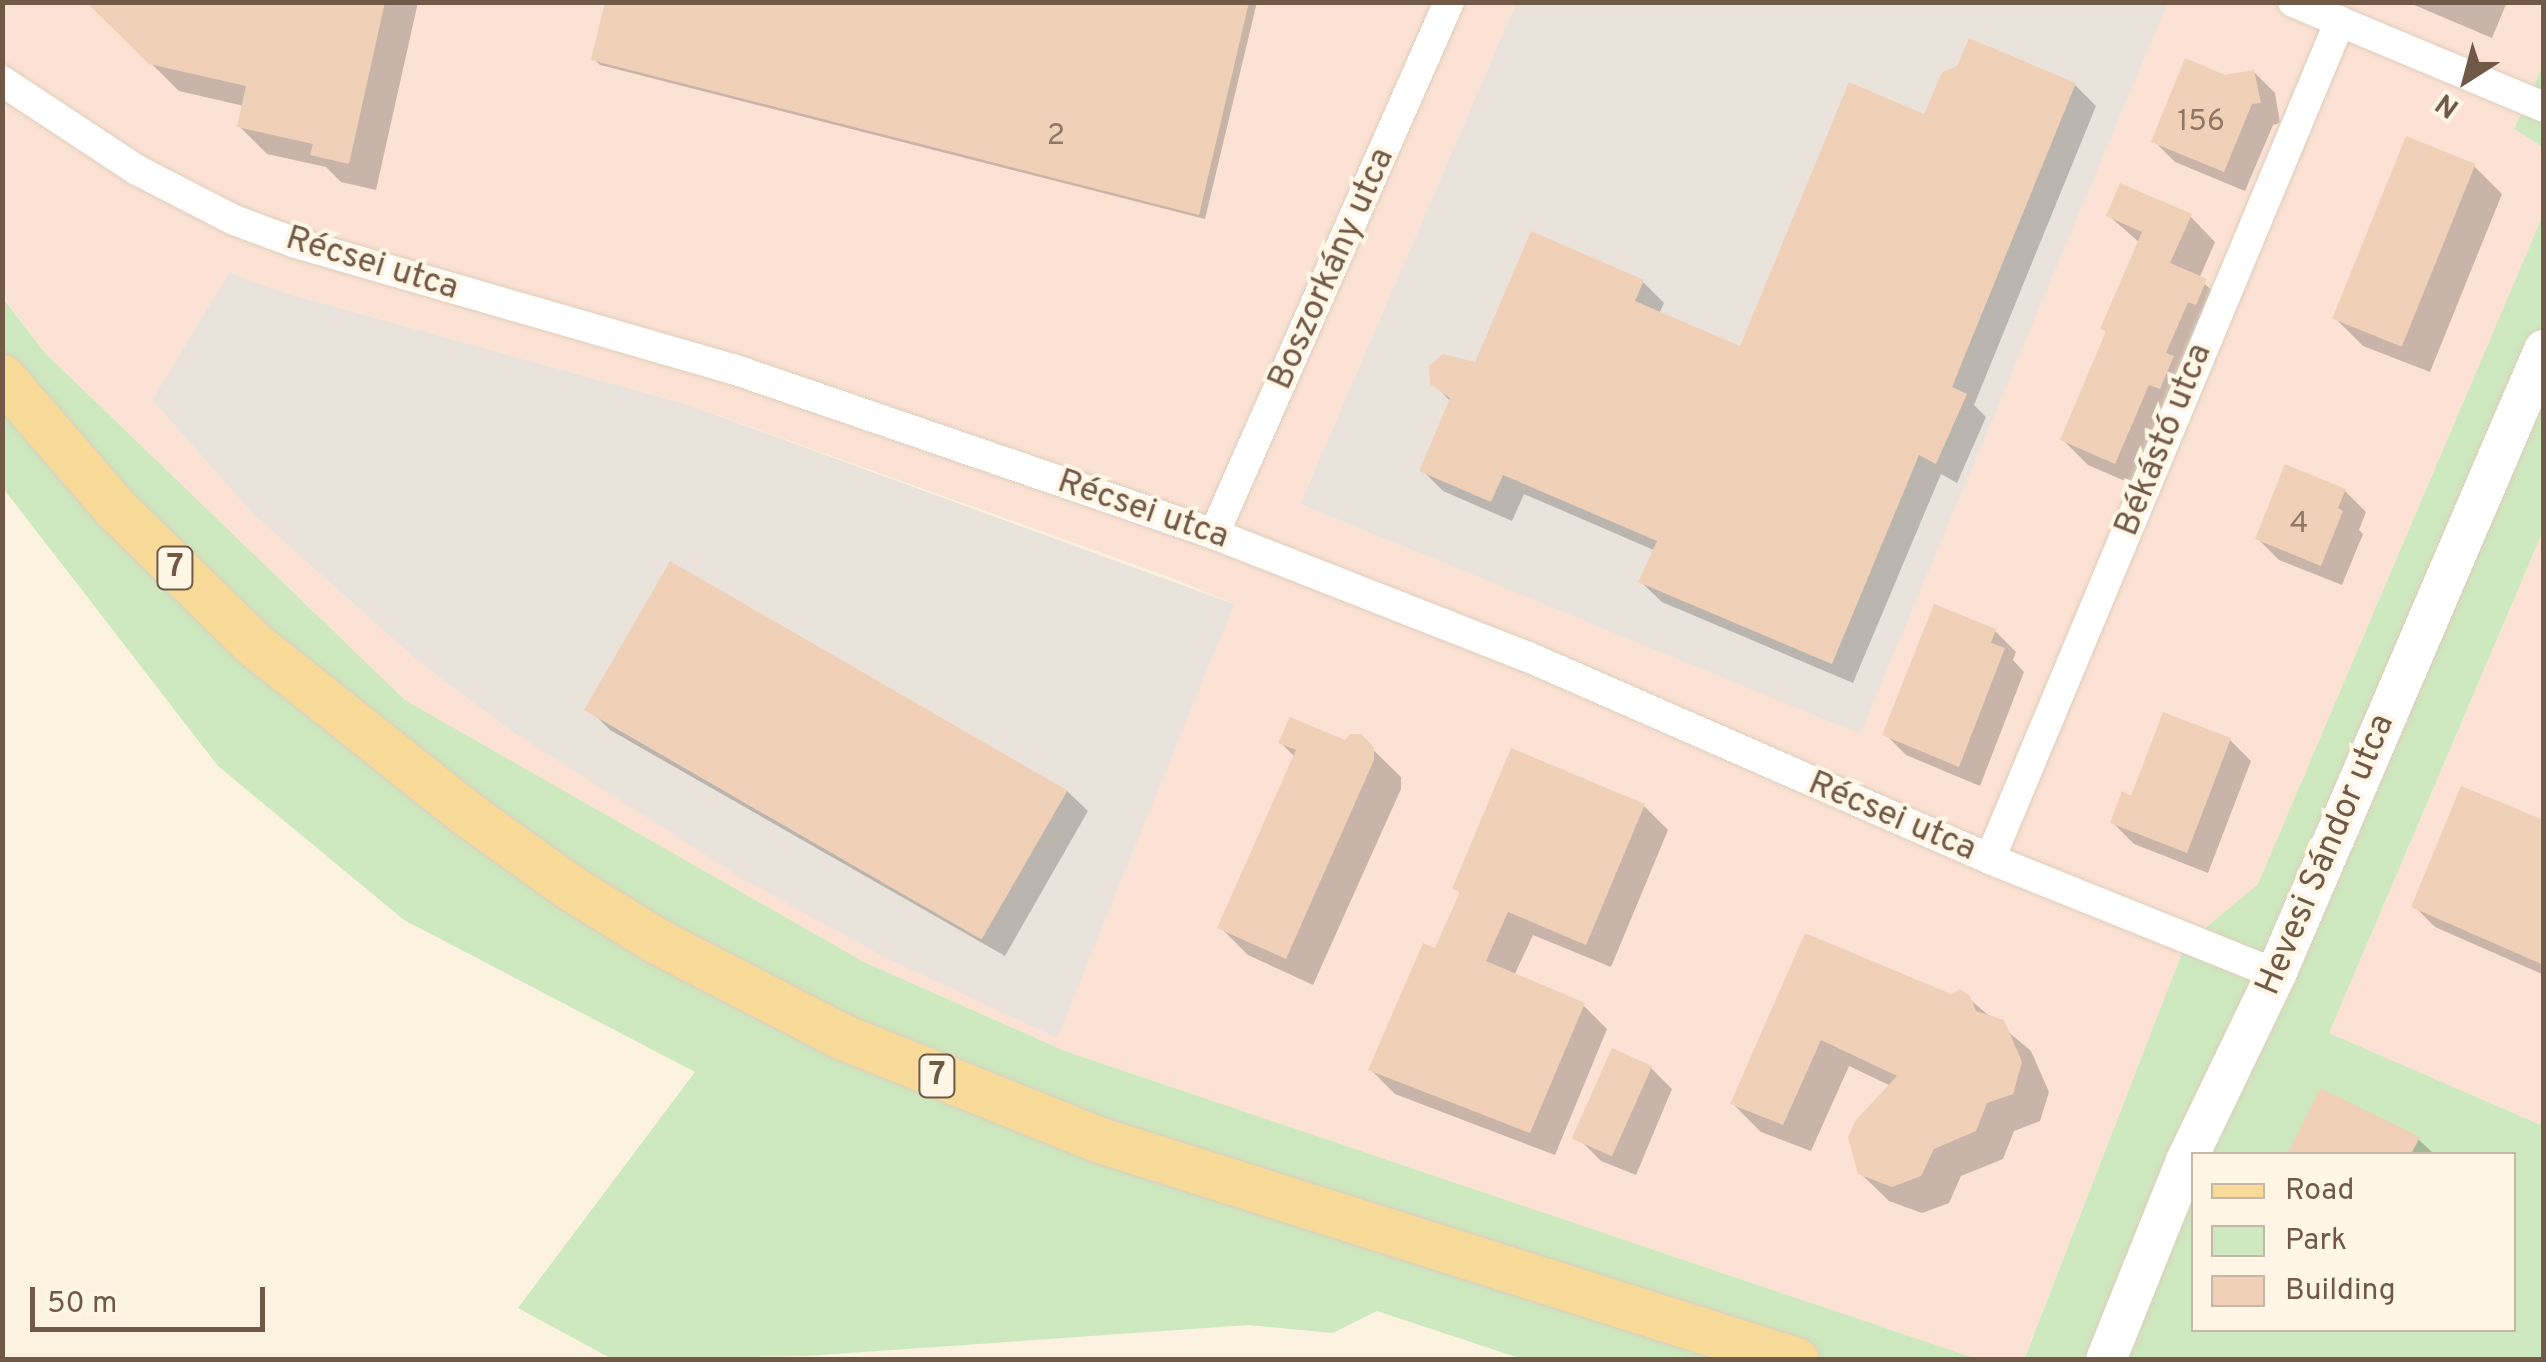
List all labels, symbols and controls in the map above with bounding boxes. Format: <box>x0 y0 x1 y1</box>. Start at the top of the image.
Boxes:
north arrow <box>2416 30 2516 130</box>
text: N <box>2430 84 2467 125</box>
house number: 156 <box>2177 105 2225 141</box>
house number: 2 <box>1047 119 1065 155</box>
street label: Boszorkány utca <box>1260 142 1404 396</box>
street label: Récsei utca <box>280 218 464 310</box>
street label: Békástó utca <box>2106 338 2222 542</box>
street label: Récsei utca <box>1052 461 1234 559</box>
house number: 4 <box>2290 507 2308 543</box>
road number: 7 <box>155 541 195 595</box>
street label: Hevesi Sándor utca <box>2248 708 2404 1002</box>
street label: Récsei utca <box>1802 763 1982 871</box>
road number: 7 <box>917 1049 957 1103</box>
legend <box>2191 1152 2516 1332</box>
text: Road <box>2285 1173 2354 1210</box>
text: Park <box>2285 1223 2347 1260</box>
scale bar <box>35 1267 270 1329</box>
text: Building <box>2285 1273 2396 1310</box>
text: 50 m <box>47 1286 117 1323</box>

